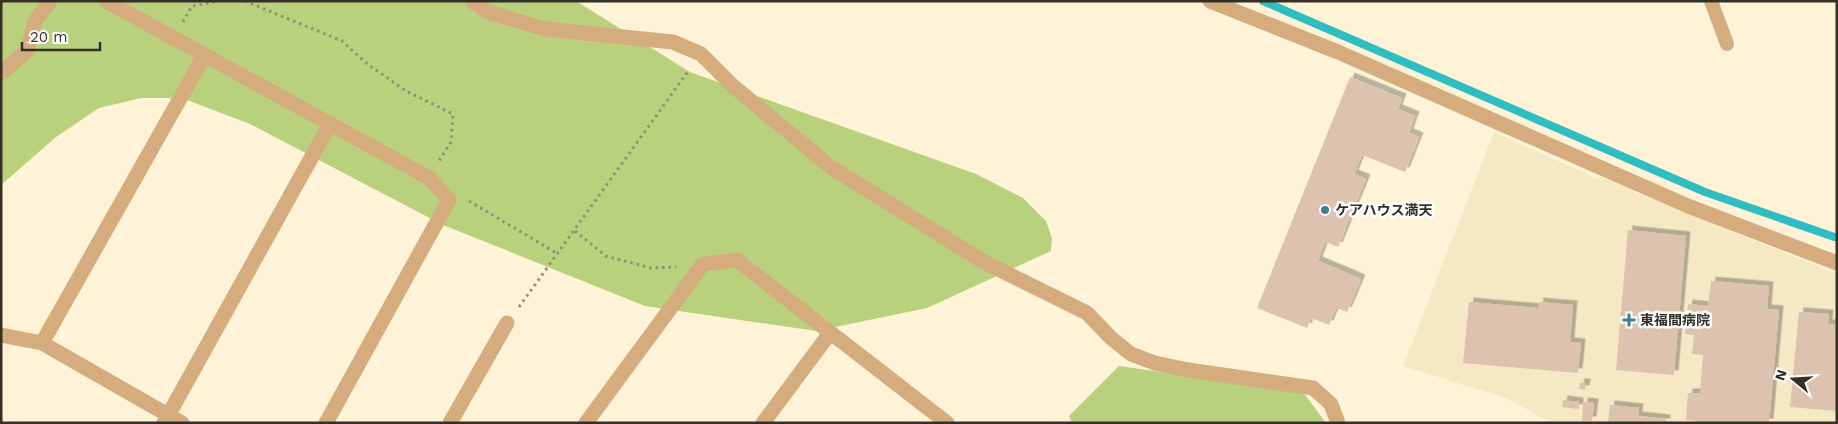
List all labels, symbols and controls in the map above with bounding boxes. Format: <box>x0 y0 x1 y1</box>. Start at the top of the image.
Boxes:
scale bar <box>22 20 100 52</box>
text: 20 m <box>30 28 68 46</box>
place label: ケアハウス満天 <box>1335 202 1432 218</box>
marker: ケアハウス満天 <box>1319 204 1331 216</box>
place label: 東福間病院 <box>1640 312 1710 328</box>
marker: 東福間病院 <box>1622 313 1636 327</box>
north arrow <box>1768 354 1818 404</box>
text: N <box>1771 368 1790 382</box>

